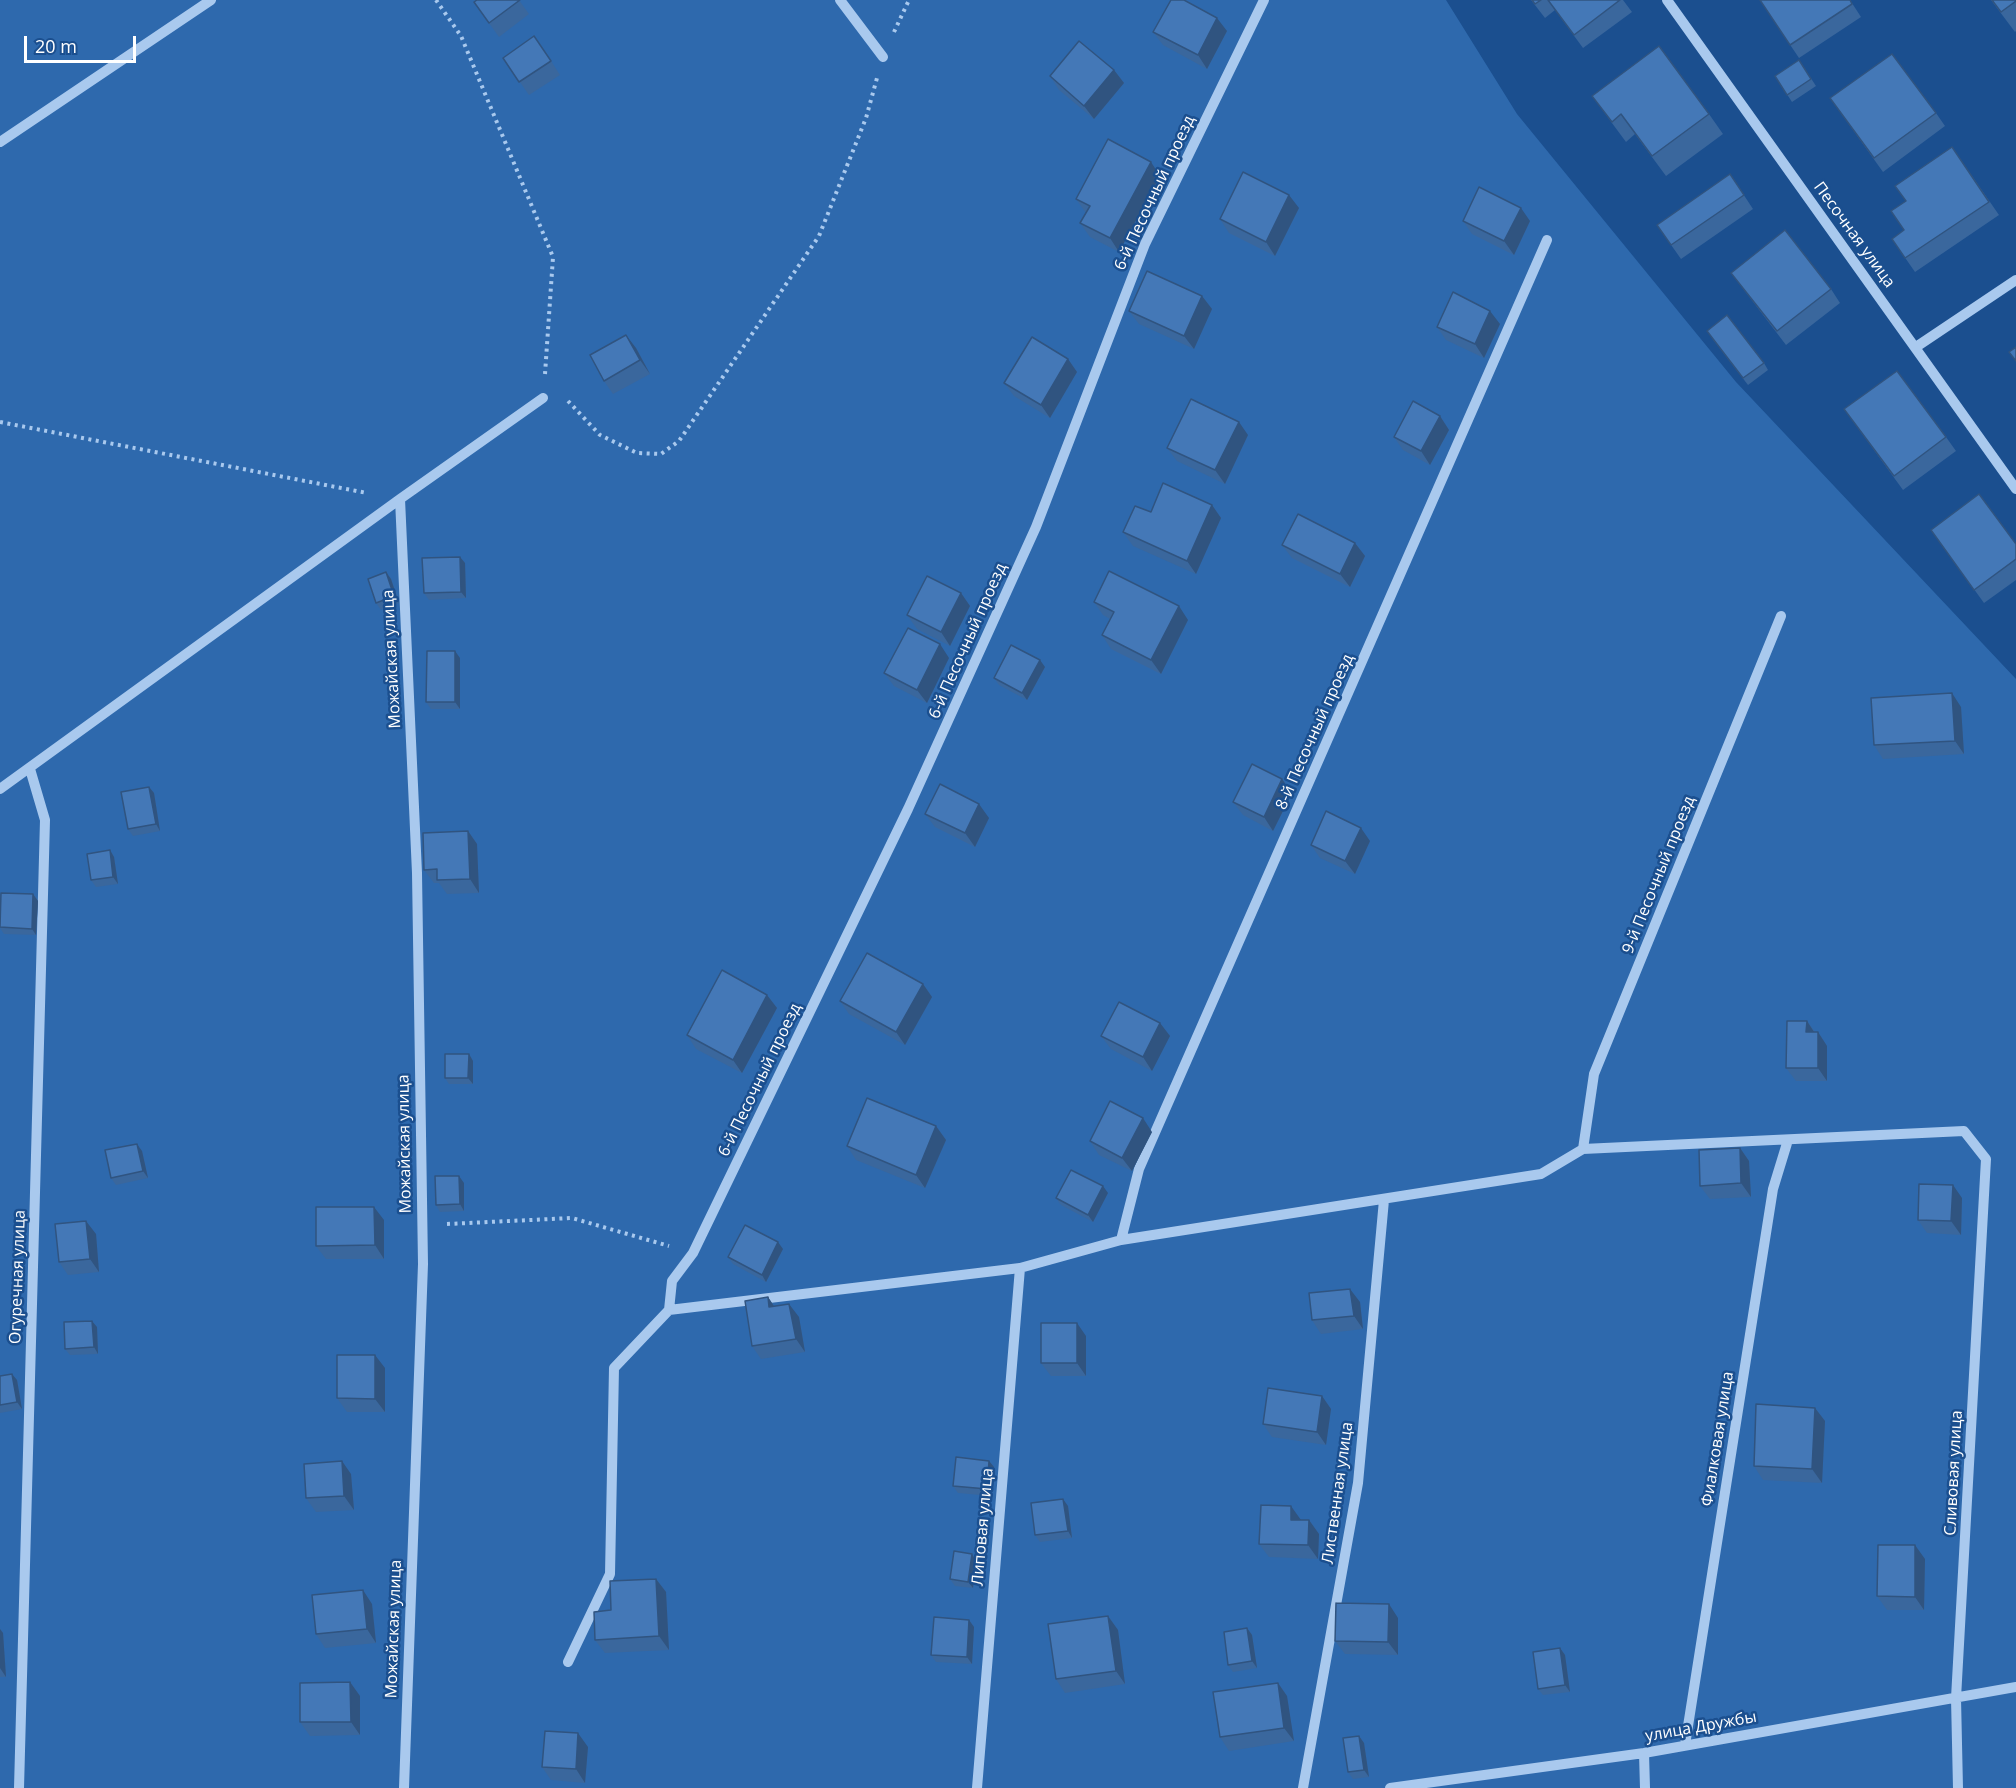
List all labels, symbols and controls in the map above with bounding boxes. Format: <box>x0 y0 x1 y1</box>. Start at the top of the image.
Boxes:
scale bar <box>27 24 140 62</box>
text: 20 m <box>35 34 77 58</box>
street label: 6-й Песочный проезд <box>1111 113 1199 273</box>
street label: Песочная улица <box>1809 178 1899 292</box>
street label: 6-й Песочный проезд <box>925 560 1011 722</box>
street label: Можайская улица <box>379 589 405 729</box>
street label: 8-й Песочный проезд <box>1272 651 1358 813</box>
street label: 9-й Песочный проезд <box>1619 793 1699 957</box>
street label: 6-й Песочный проезд <box>714 1000 806 1160</box>
street label: Можайская улица <box>394 1074 416 1214</box>
street label: Огуречная улица <box>6 1210 30 1344</box>
street label: Фиалковая улица <box>1698 1370 1738 1508</box>
street label: Сливовая улица <box>1941 1410 1967 1536</box>
street label: Лиственная улица <box>1319 1421 1357 1565</box>
street label: Липовая улица <box>968 1467 998 1587</box>
street label: Можайская улица <box>382 1559 406 1699</box>
street label: улица Дружбы <box>1644 1708 1758 1746</box>

